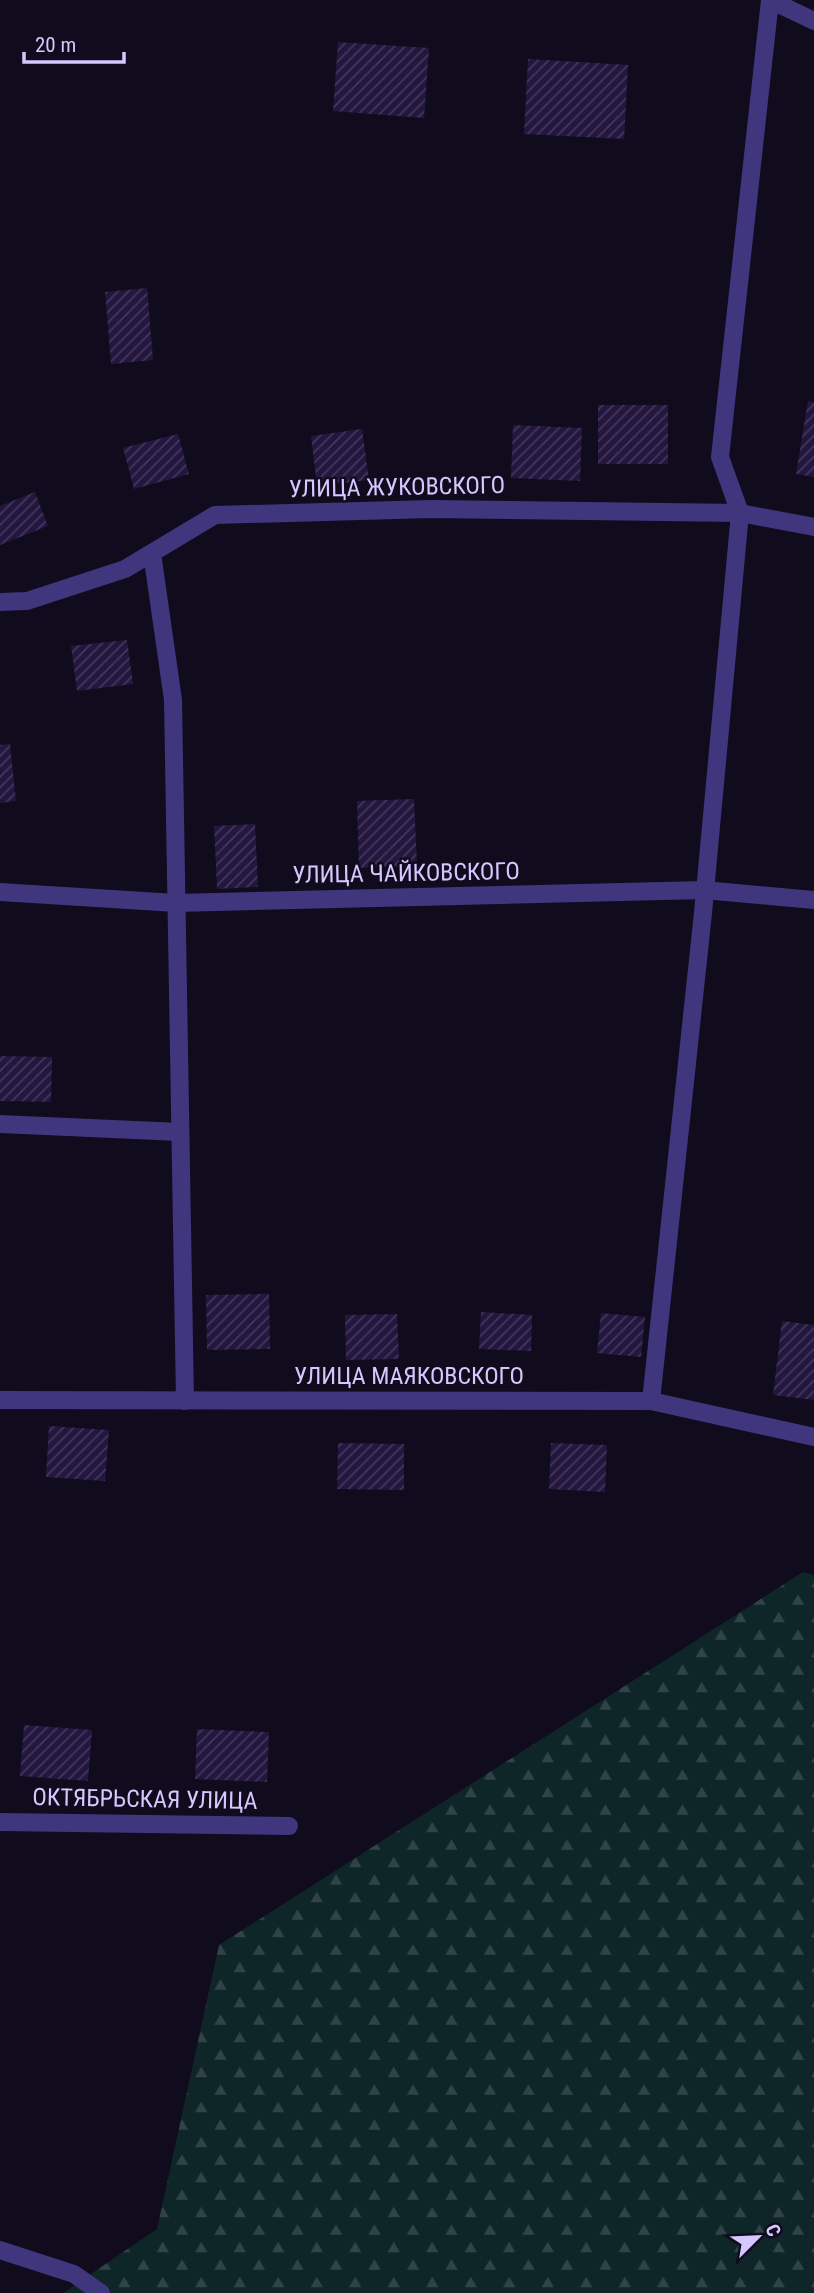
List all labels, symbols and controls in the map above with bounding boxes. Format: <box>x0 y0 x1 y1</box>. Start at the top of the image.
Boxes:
scale bar <box>24 21 124 65</box>
text: 20 m <box>35 33 76 57</box>
street label: УЛИЦА ЖУКОВСКОГО <box>289 471 505 503</box>
street label: УЛИЦА ЧАЙКОВСКОГО <box>292 857 520 889</box>
street label: УЛИЦА МАЯКОВСКОГО <box>294 1362 524 1390</box>
street label: ОКТЯБРЬСКАЯ УЛИЦА <box>32 1783 258 1815</box>
north arrow <box>723 2202 793 2272</box>
text: С <box>760 2221 786 2240</box>

